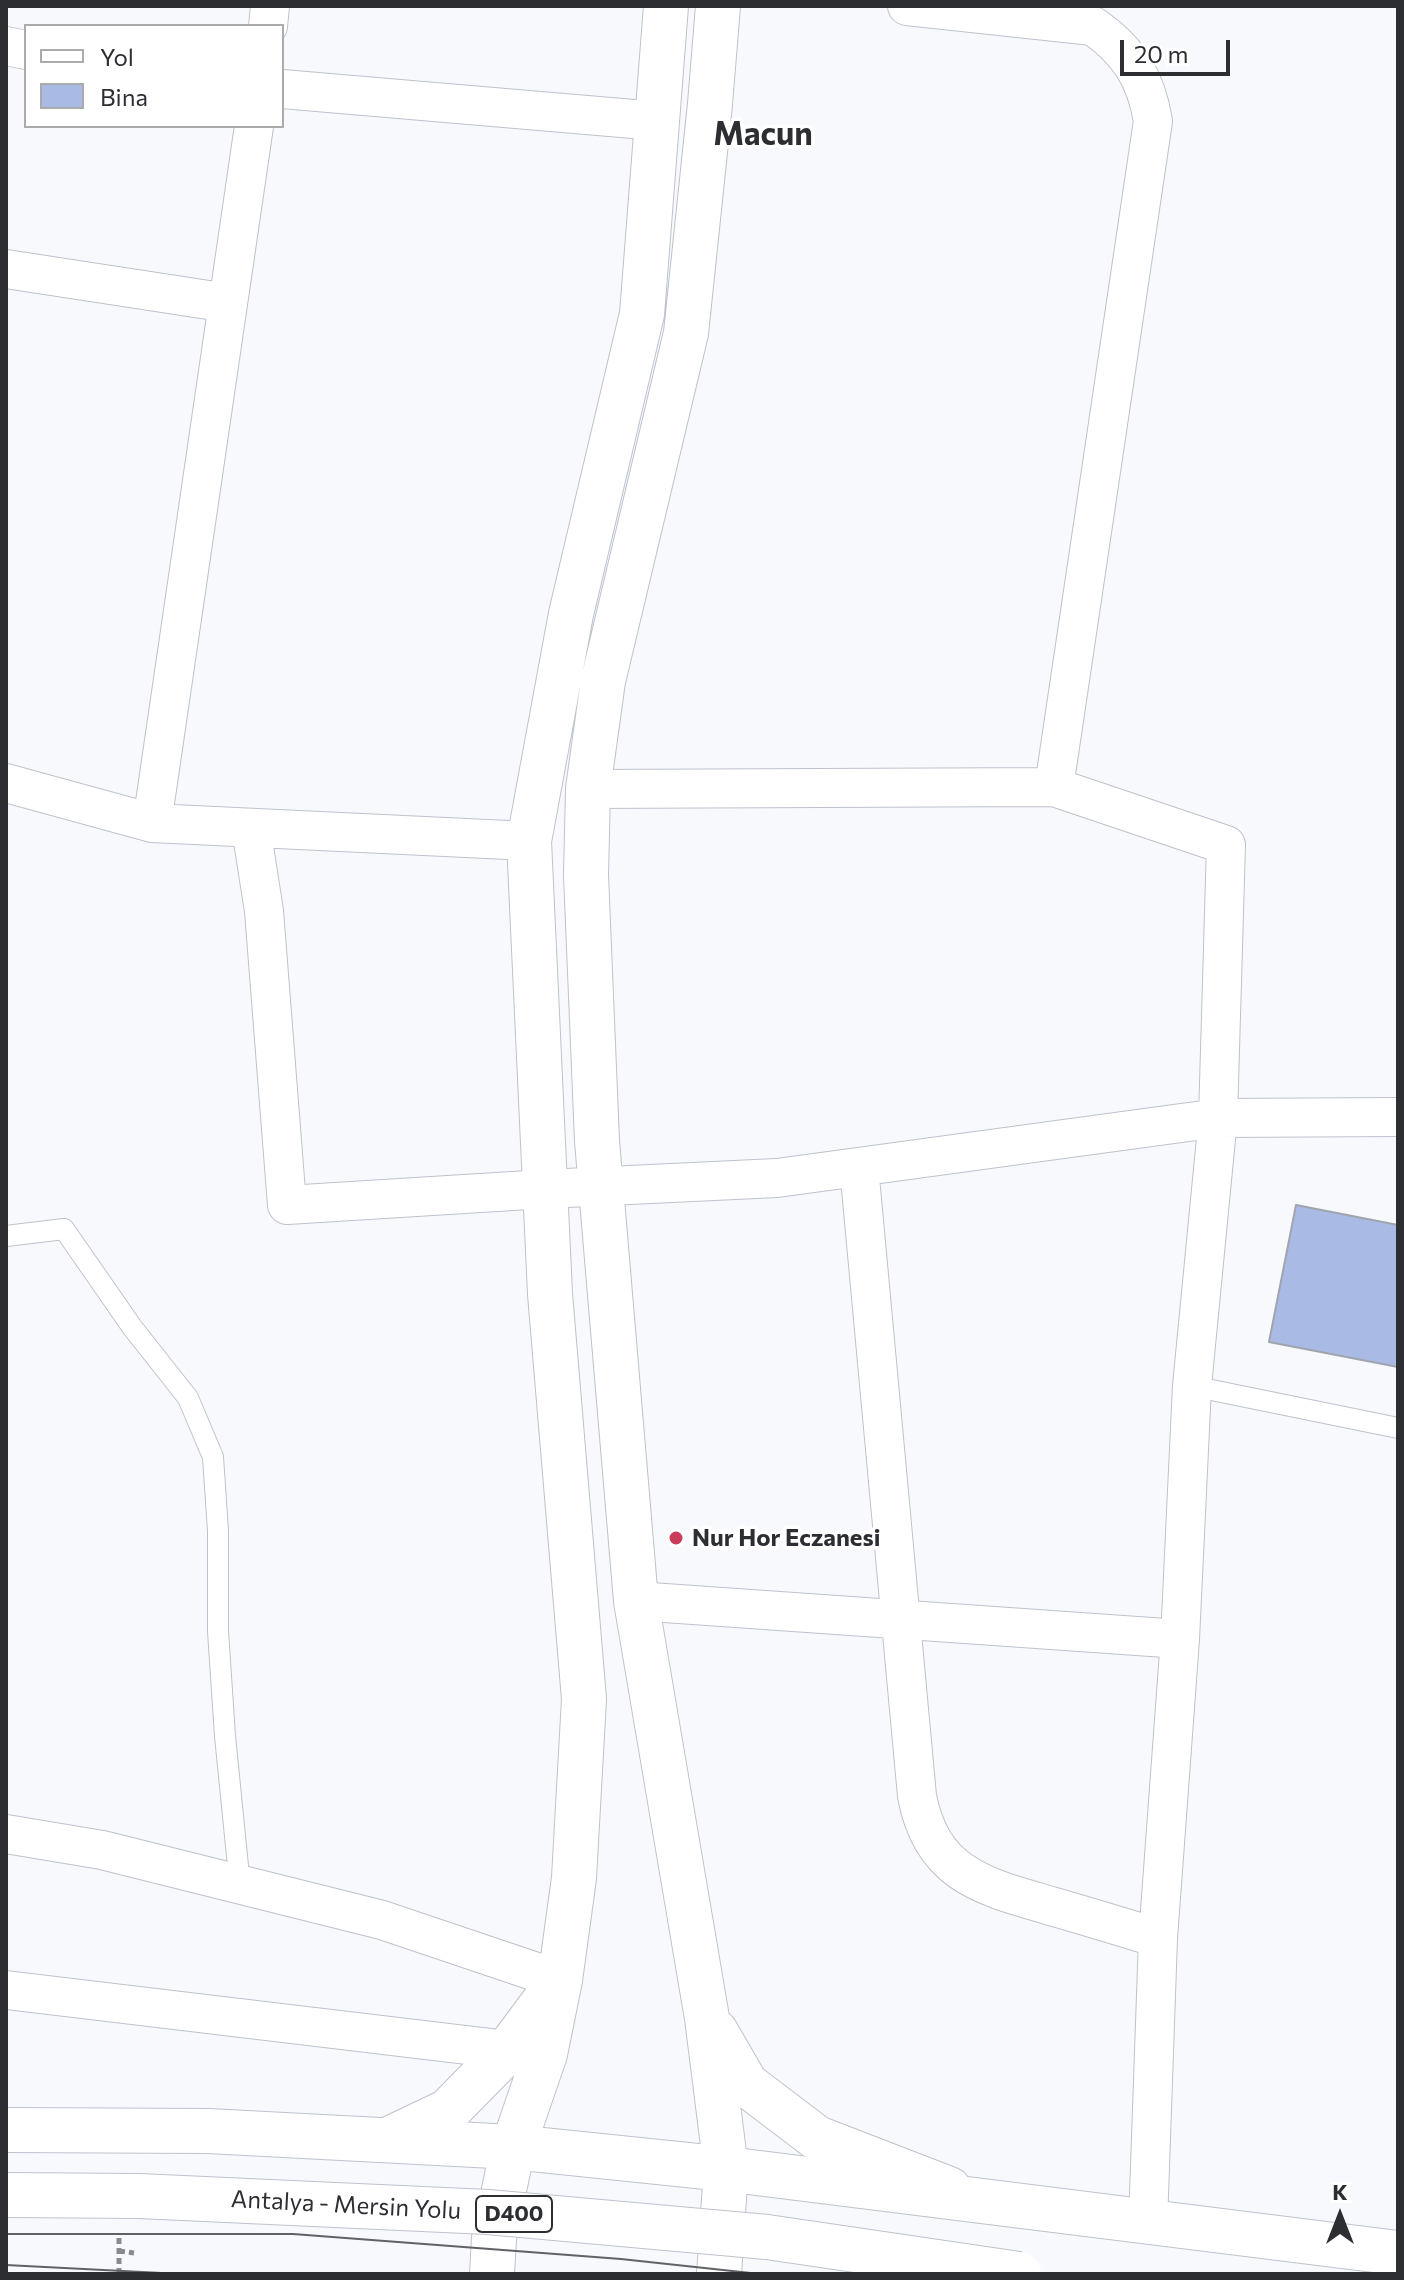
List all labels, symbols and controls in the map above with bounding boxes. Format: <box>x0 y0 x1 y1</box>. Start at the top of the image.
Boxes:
legend <box>24 24 284 128</box>
scale bar <box>1124 24 1234 74</box>
text: 20 m <box>1134 39 1188 68</box>
text: Yol <box>100 42 134 71</box>
text: Bina <box>100 82 148 111</box>
district label: Macun <box>713 115 813 153</box>
place label: Nur Hor Eczanesi <box>692 1524 880 1552</box>
marker: Nur Hor Eczanesi <box>667 1529 685 1547</box>
north arrow <box>1300 2176 1380 2256</box>
text: K <box>1332 2178 1348 2205</box>
street label: Antalya - Mersin Yolu <box>230 2185 462 2225</box>
road number: D400 <box>476 2196 552 2232</box>

